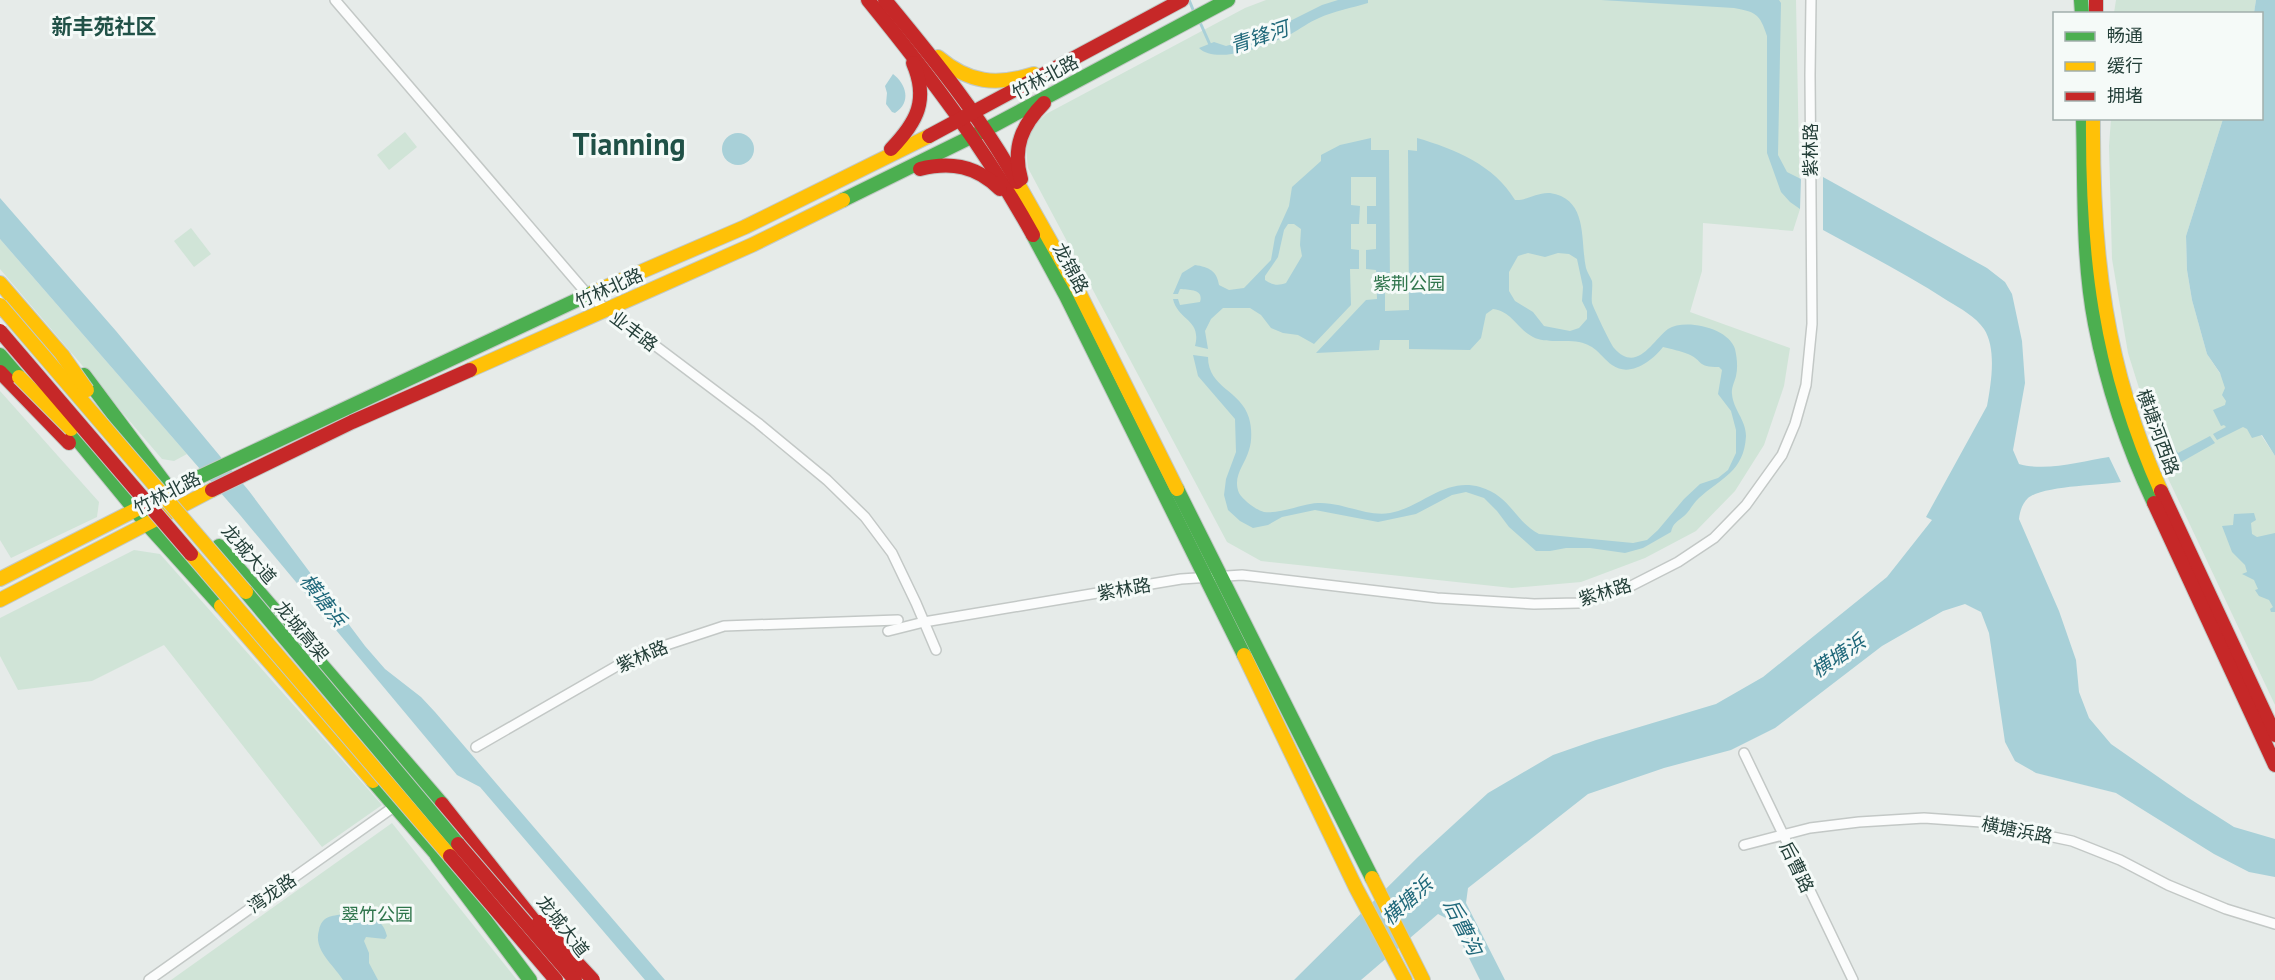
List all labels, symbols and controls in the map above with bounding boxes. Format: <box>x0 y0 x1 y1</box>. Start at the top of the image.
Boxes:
legend <box>2053 12 2263 120</box>
district label: 新丰苑社区 <box>52 13 157 40</box>
water label: 青锋河 <box>1226 14 1295 59</box>
text: 畅通 <box>2107 24 2143 47</box>
street label: 竹林北路 <box>1008 50 1082 104</box>
text: 缓行 <box>2107 54 2143 77</box>
text: 拥堵 <box>2107 84 2143 107</box>
street label: 紫林路 <box>1799 123 1822 177</box>
district label: Tianning <box>572 124 686 163</box>
street label: 龙锦路 <box>1048 239 1094 297</box>
street label: 竹林北路 <box>571 263 647 313</box>
park label: 紫荆公园 <box>1373 272 1445 295</box>
street label: 业丰路 <box>606 306 662 356</box>
street label: 横塘河西路 <box>2132 386 2184 478</box>
street label: 竹林北路 <box>130 466 204 520</box>
street label: 龙城大道 <box>217 519 281 589</box>
water label: 横塘浜 <box>294 568 353 633</box>
street label: 紫林路 <box>1095 573 1153 605</box>
street label: 紫林路 <box>1576 573 1634 611</box>
street label: 龙城高架 <box>270 596 334 666</box>
water label: 横塘浜 <box>1806 627 1872 684</box>
street label: 紫林路 <box>613 635 671 677</box>
street label: 横塘浜路 <box>1979 812 2055 848</box>
street label: 后曹路 <box>1775 838 1819 896</box>
street label: 湾龙路 <box>243 868 301 918</box>
water label: 横塘浜 <box>1376 870 1439 931</box>
street label: 龙城大道 <box>532 891 594 961</box>
water label: 后曹沟 <box>1438 894 1489 961</box>
park label: 翠竹公园 <box>341 903 413 926</box>

